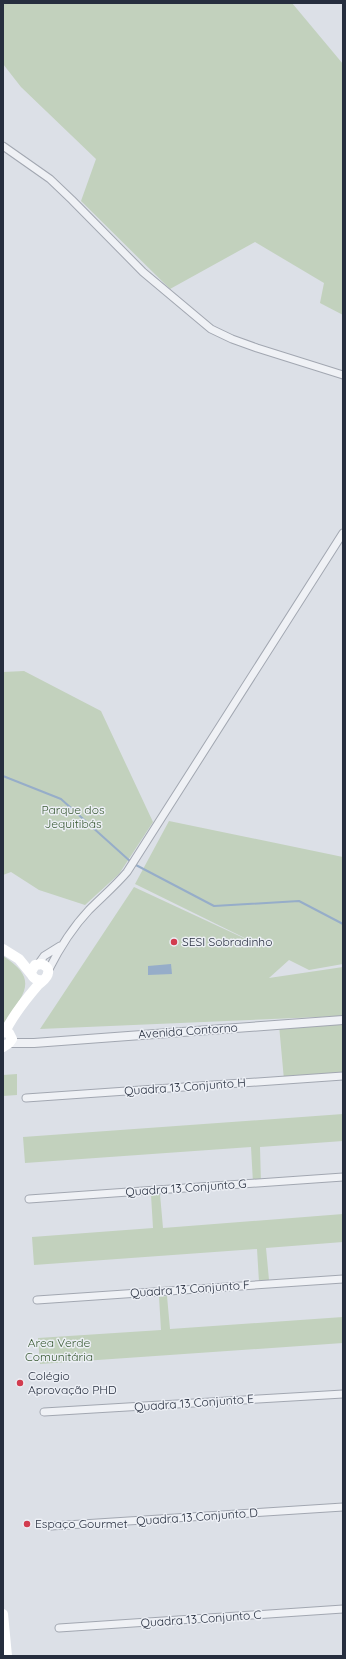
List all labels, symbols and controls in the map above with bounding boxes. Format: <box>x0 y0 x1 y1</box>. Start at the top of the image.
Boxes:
park label: Parque dos Jequitibás <box>41 802 105 831</box>
place label: SESI Sobradinho <box>182 934 272 949</box>
marker: SESI Sobradinho <box>169 937 179 947</box>
street label: Avenida Contorno <box>138 1020 238 1041</box>
street label: Quadra 13 Conjunto H <box>124 1075 246 1098</box>
street label: Quadra 13 Conjunto G <box>125 1176 247 1199</box>
street label: Quadra 13 Conjunto F <box>130 1277 251 1300</box>
park label: Area Verde Comunitária <box>25 1335 93 1364</box>
place label: Colégio Aprovação PHD <box>28 1368 117 1397</box>
marker: Colégio Aprovação PHD <box>15 1378 25 1388</box>
street label: Quadra 13 Conjunto E <box>134 1391 255 1414</box>
street label: Quadra 13 Conjunto D <box>136 1505 259 1528</box>
place label: Espaço Gourmet <box>35 1516 128 1531</box>
marker: Espaço Gourmet <box>22 1519 32 1529</box>
street label: Quadra 13 Conjunto C <box>140 1607 262 1630</box>

